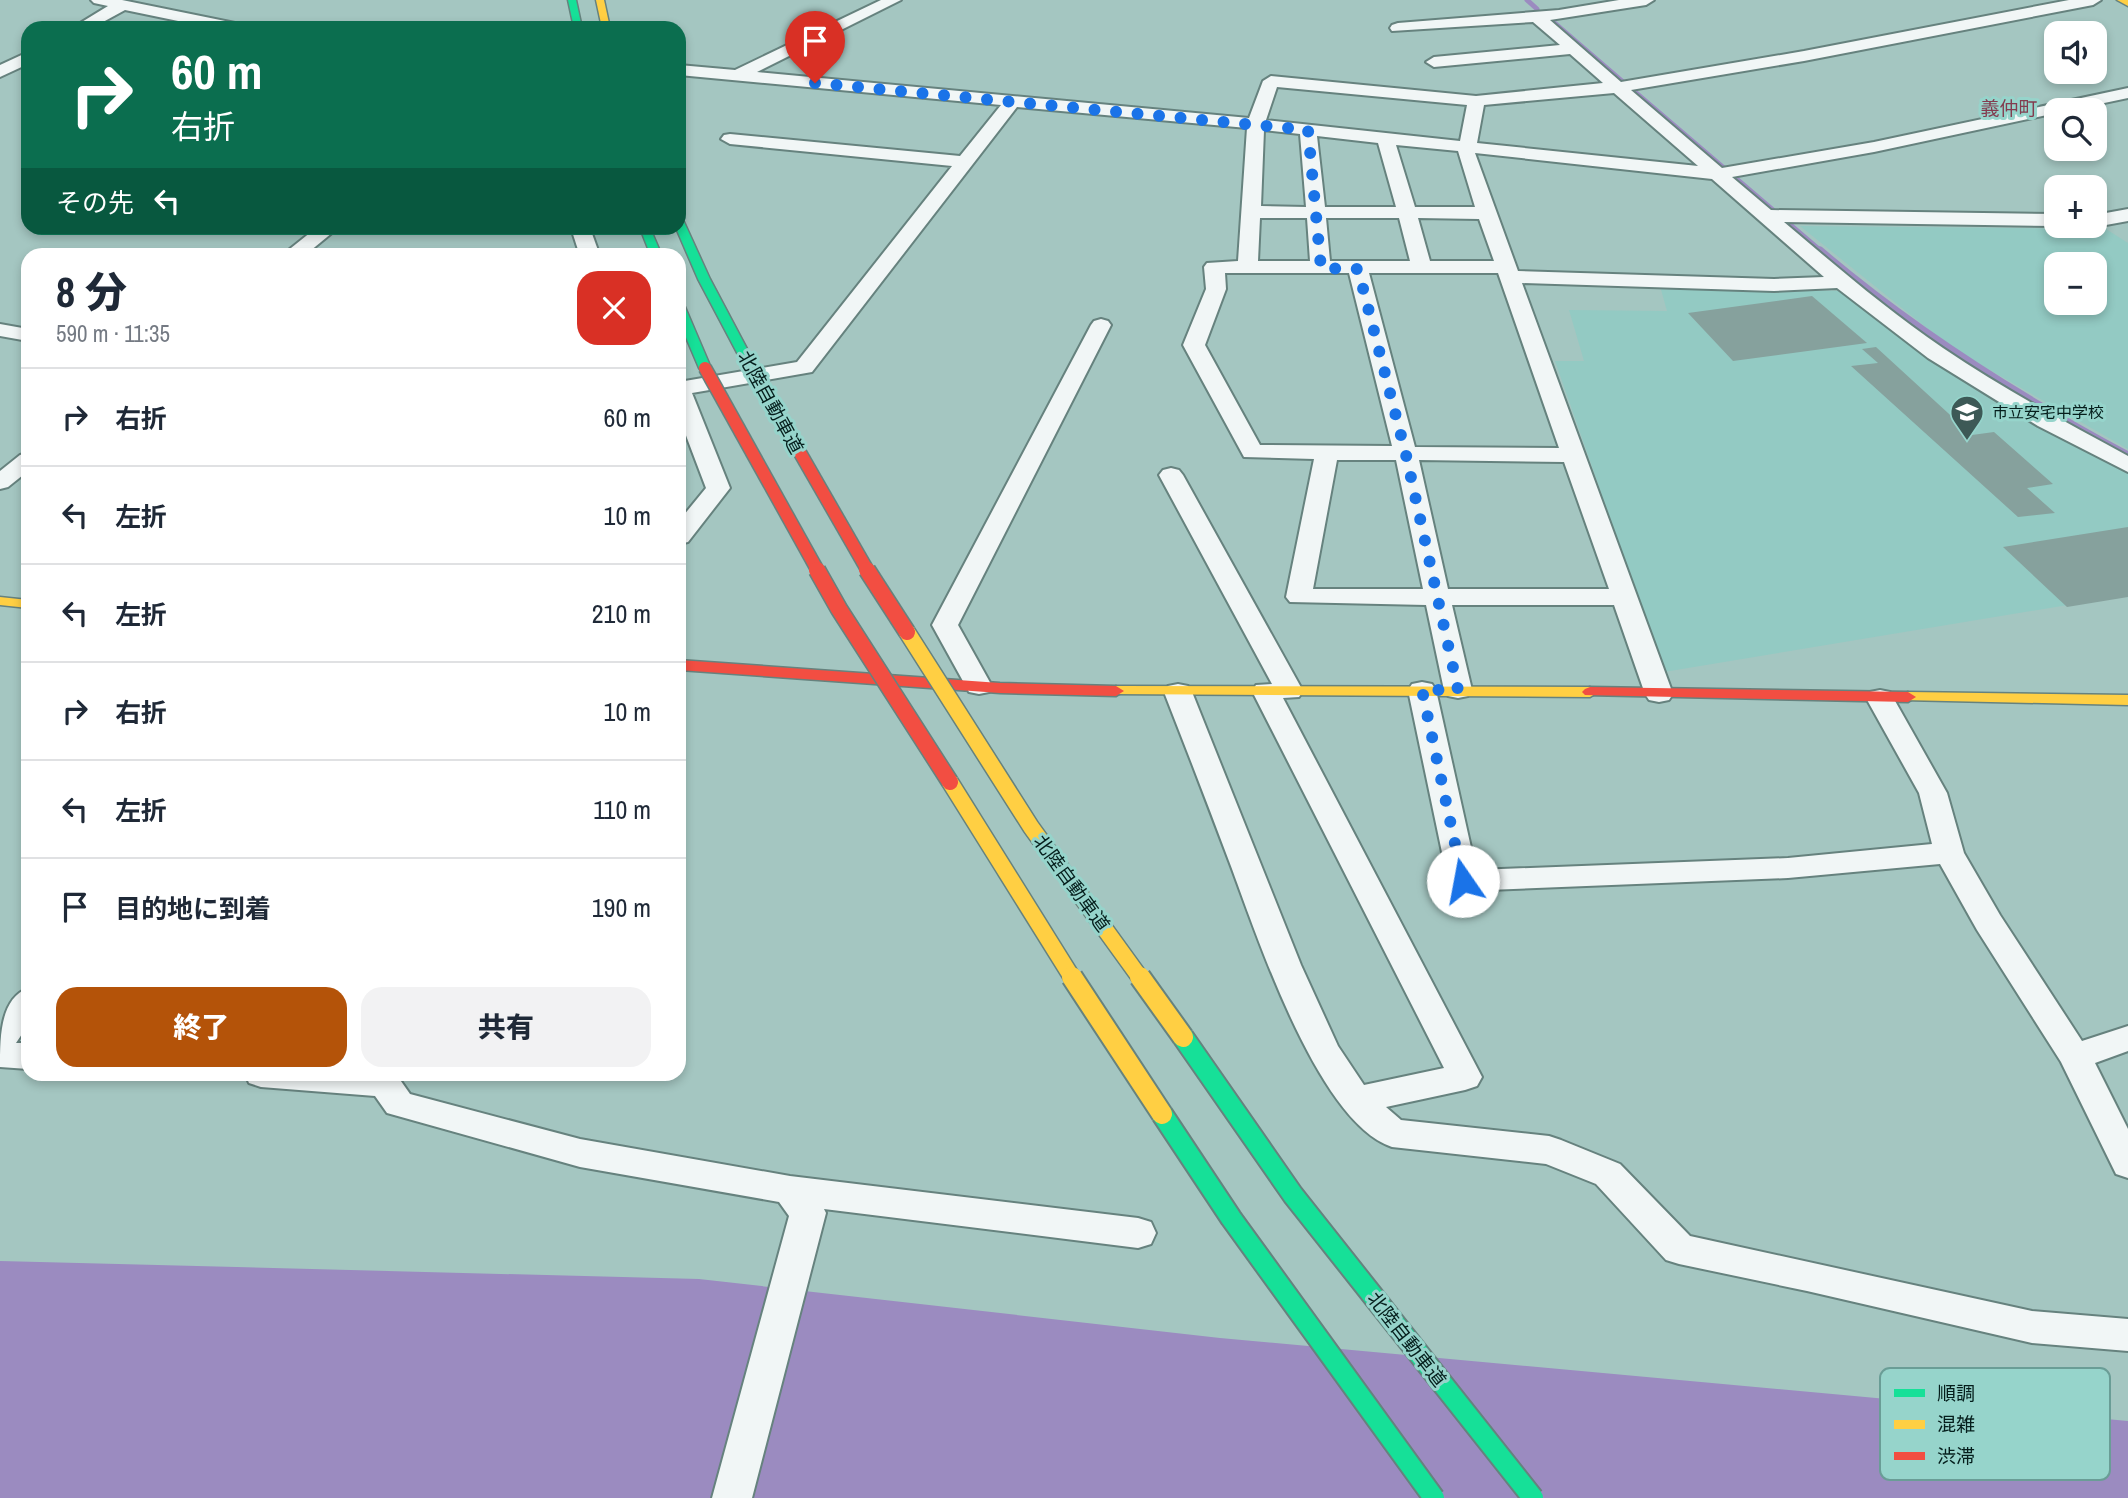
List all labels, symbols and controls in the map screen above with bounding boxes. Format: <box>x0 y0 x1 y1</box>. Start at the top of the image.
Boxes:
pin <box>785 11 845 83</box>
map controls <box>2044 21 2107 315</box>
button: sound <box>2044 21 2107 84</box>
icon: arrive <box>796 22 834 60</box>
text: 60 m <box>171 38 263 104</box>
icon: right <box>56 49 147 140</box>
district label: 義仲町 <box>1980 95 2038 121</box>
button: search <box>2044 98 2107 161</box>
text: 右折 <box>171 105 235 148</box>
button: + <box>2044 175 2107 238</box>
icon: left <box>148 182 186 220</box>
text: その先 <box>56 185 134 220</box>
button: − <box>2044 252 2107 315</box>
text: 8 分 <box>56 264 127 320</box>
button: close <box>577 271 651 345</box>
text: 590 m · 11:35 <box>56 318 170 349</box>
street label: 北陸自動車道 <box>732 346 810 458</box>
school or university icon: 市立安宅中学校 <box>1948 393 1986 442</box>
icon: right <box>56 398 94 436</box>
text: 60 m <box>604 400 651 435</box>
text: 右折 <box>115 401 167 436</box>
place label: 市立安宅中学校 <box>1992 401 2104 423</box>
icon: left <box>56 496 94 534</box>
text: 10 m <box>604 498 651 533</box>
text: 左折 <box>115 499 167 534</box>
icon: left <box>56 594 94 632</box>
text: 210 m <box>592 596 651 631</box>
text: 左折 <box>115 597 167 632</box>
icon: right <box>56 692 94 730</box>
text: 10 m <box>604 694 651 729</box>
text: 右折 <box>115 695 167 730</box>
icon: left <box>56 790 94 828</box>
text: 110 m <box>593 792 651 827</box>
text: 左折 <box>115 793 167 828</box>
street label: 北陸自動車道 <box>1028 829 1116 937</box>
position arrow <box>1426 844 1500 918</box>
icon: arrive <box>56 888 94 926</box>
text: 190 m <box>592 890 651 925</box>
text: 目的地に到着 <box>115 891 271 926</box>
button: 終了 <box>56 987 347 1067</box>
button: 共有 <box>361 987 651 1067</box>
street label: 北陸自動車道 <box>1362 1286 1452 1392</box>
legend <box>1880 1368 2110 1480</box>
text: 順調 <box>1937 1380 1975 1406</box>
text: 混雑 <box>1937 1411 1975 1437</box>
text: 渋滞 <box>1937 1443 1975 1469</box>

